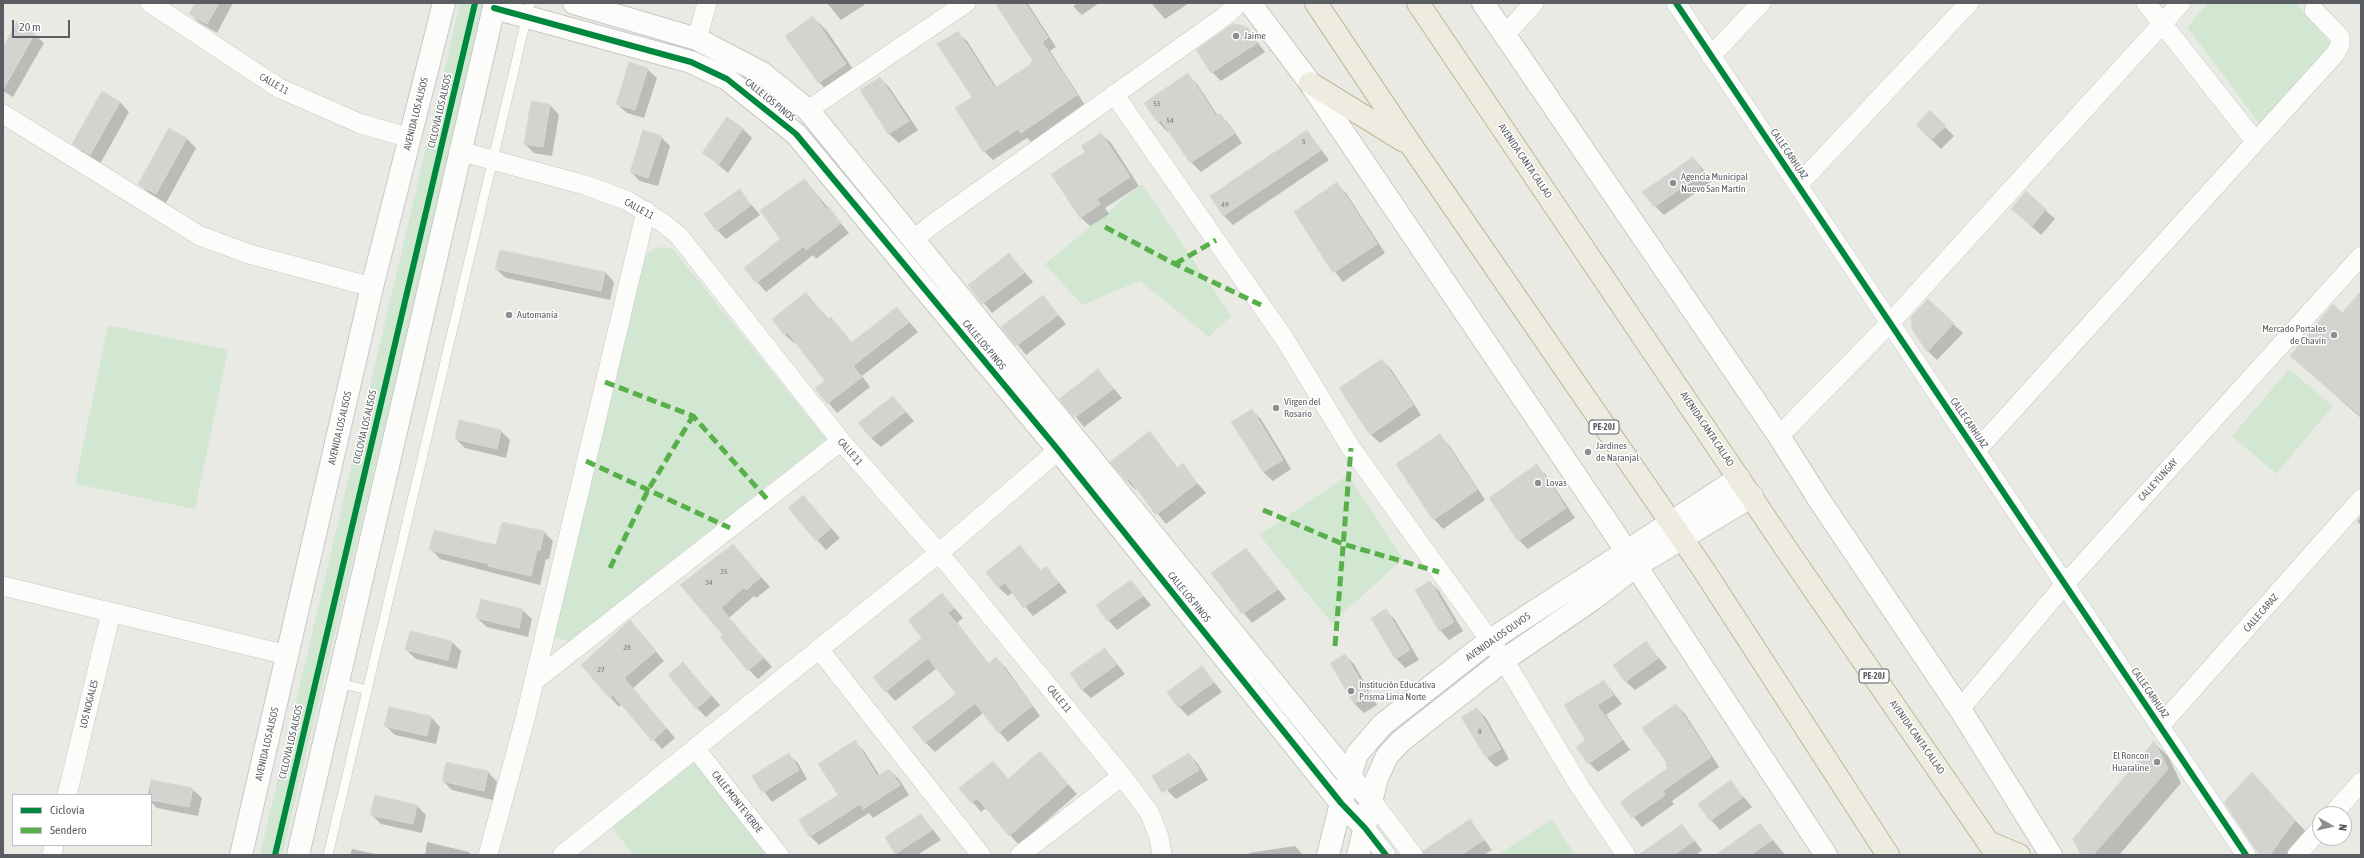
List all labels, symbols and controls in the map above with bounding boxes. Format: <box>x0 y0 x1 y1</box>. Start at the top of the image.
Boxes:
scale bar <box>14 12 72 38</box>
text: 20 m <box>19 20 41 34</box>
place label: Jaime <box>1244 30 1266 42</box>
marker: Jaime <box>1231 31 1241 41</box>
street label: CALLE 11 <box>257 71 291 97</box>
street label: CICLOVÍA LOS ALISOS <box>426 73 454 149</box>
street label: AVENIDA LOS ALISOS <box>401 76 431 152</box>
street label: CALLE LOS PINOS <box>742 76 798 124</box>
house number: 55 <box>1153 98 1161 108</box>
house number: 54 <box>1166 115 1174 125</box>
street label: AVENIDA CANTA CALLAO <box>1496 121 1554 201</box>
street label: CALLE CARHUAZ <box>1768 126 1810 182</box>
house number: 5 <box>1302 136 1306 146</box>
place label: Agencia Municipal Nuevo San Martín <box>1681 171 1748 194</box>
marker: Agencia Municipal Nuevo San Martín <box>1668 178 1678 188</box>
street label: CALLE 11 <box>622 196 656 222</box>
house number: 49 <box>1221 199 1229 209</box>
place label: Automanía <box>517 309 558 321</box>
marker: Automanía <box>504 310 514 320</box>
street label: CALLE LOS PINOS <box>960 318 1008 372</box>
place label: Mercado Portales de Chavín <box>2262 323 2326 346</box>
marker: Mercado Portales de Chavín <box>2329 330 2339 340</box>
street label: CICLOVÍA LOS ALISOS <box>351 389 379 465</box>
street label: AVENIDA CANTA CALLAO <box>1678 389 1736 469</box>
street label: AVENIDA LOS ALISOS <box>326 390 354 466</box>
street label: CALLE CARHUAZ <box>1948 395 1990 451</box>
place label: Vírgen del Rosario <box>1284 396 1321 420</box>
marker: Vírgen del Rosario <box>1271 403 1281 413</box>
road number: PE-20J <box>1589 420 1619 434</box>
street label: CALLE 11 <box>835 436 865 468</box>
place label: Jardines de Naranjal <box>1596 440 1639 464</box>
marker: Jardines de Naranjal <box>1583 447 1593 457</box>
street label: CALLE YUNGAY <box>2136 456 2180 504</box>
place label: Lovas <box>1546 477 1567 489</box>
marker: Lovas <box>1533 478 1543 488</box>
house number: 35 <box>720 566 728 576</box>
street label: CALLE LOS PINOS <box>1165 569 1213 625</box>
house number: 34 <box>705 577 713 587</box>
street label: CALLE CARAZ <box>2241 591 2281 635</box>
street label: AVENIDA LOS OLIVOS <box>1463 610 1533 664</box>
house number: 28 <box>623 642 631 652</box>
house number: 27 <box>597 664 605 674</box>
street label: CALLE CARHUAZ <box>2129 665 2171 721</box>
road number: PE-20J <box>1859 669 1889 683</box>
street label: LOS NOGALES <box>77 679 101 729</box>
place label: Institución Educativa Prisma Lima Norte <box>1359 679 1436 702</box>
street label: CALLE 11 <box>1044 683 1074 715</box>
marker: Institución Educativa Prisma Lima Norte <box>1346 686 1356 696</box>
street label: AVENIDA CANTA CALLAO <box>1887 698 1947 776</box>
street label: CICLOVÍA LOS ALISOS <box>277 704 305 780</box>
street label: AVENIDA LOS ALISOS <box>253 706 281 782</box>
house number: 8 <box>1478 726 1482 736</box>
place label: El Roncon Huaraline <box>2112 750 2149 774</box>
marker: El Roncon Huaraline <box>2152 757 2162 767</box>
street label: CALLE MONTE VERDE <box>709 769 765 835</box>
legend <box>12 794 152 846</box>
text: Ciclovía <box>50 803 84 817</box>
north arrow <box>2312 806 2352 846</box>
text: Sendero <box>50 823 87 837</box>
text: N <box>2336 823 2349 832</box>

